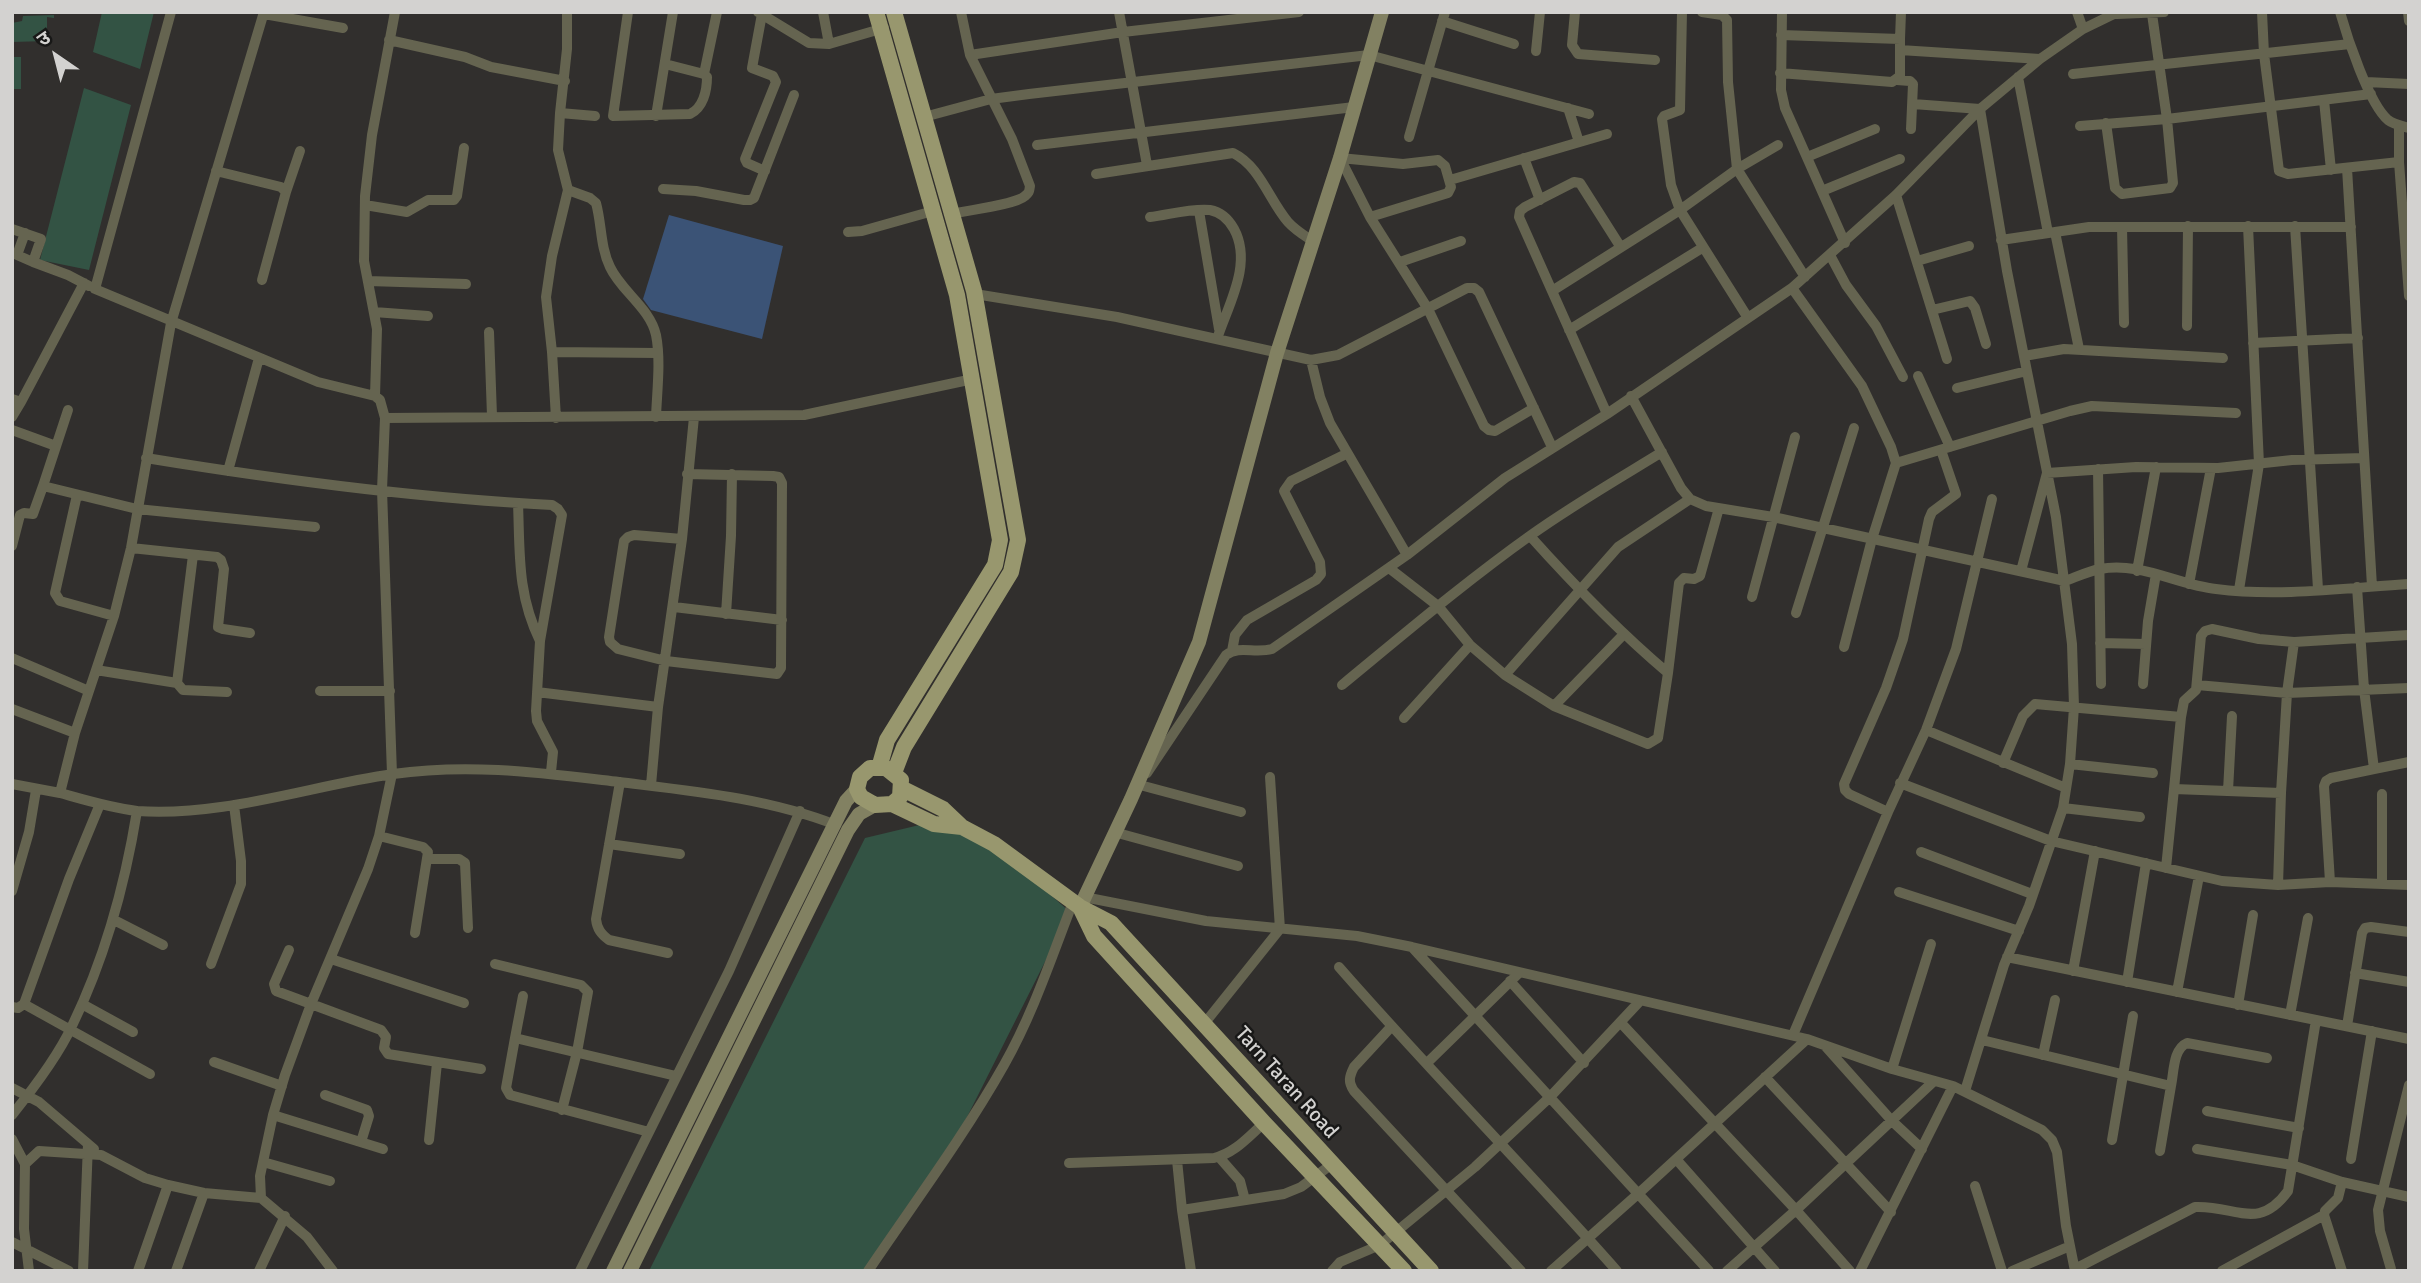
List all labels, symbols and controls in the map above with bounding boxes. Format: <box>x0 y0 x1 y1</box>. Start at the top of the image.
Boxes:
north arrow <box>21 21 91 91</box>
text: उ <box>33 26 55 52</box>
street label: Tarn Taran Road <box>1229 1022 1343 1144</box>

